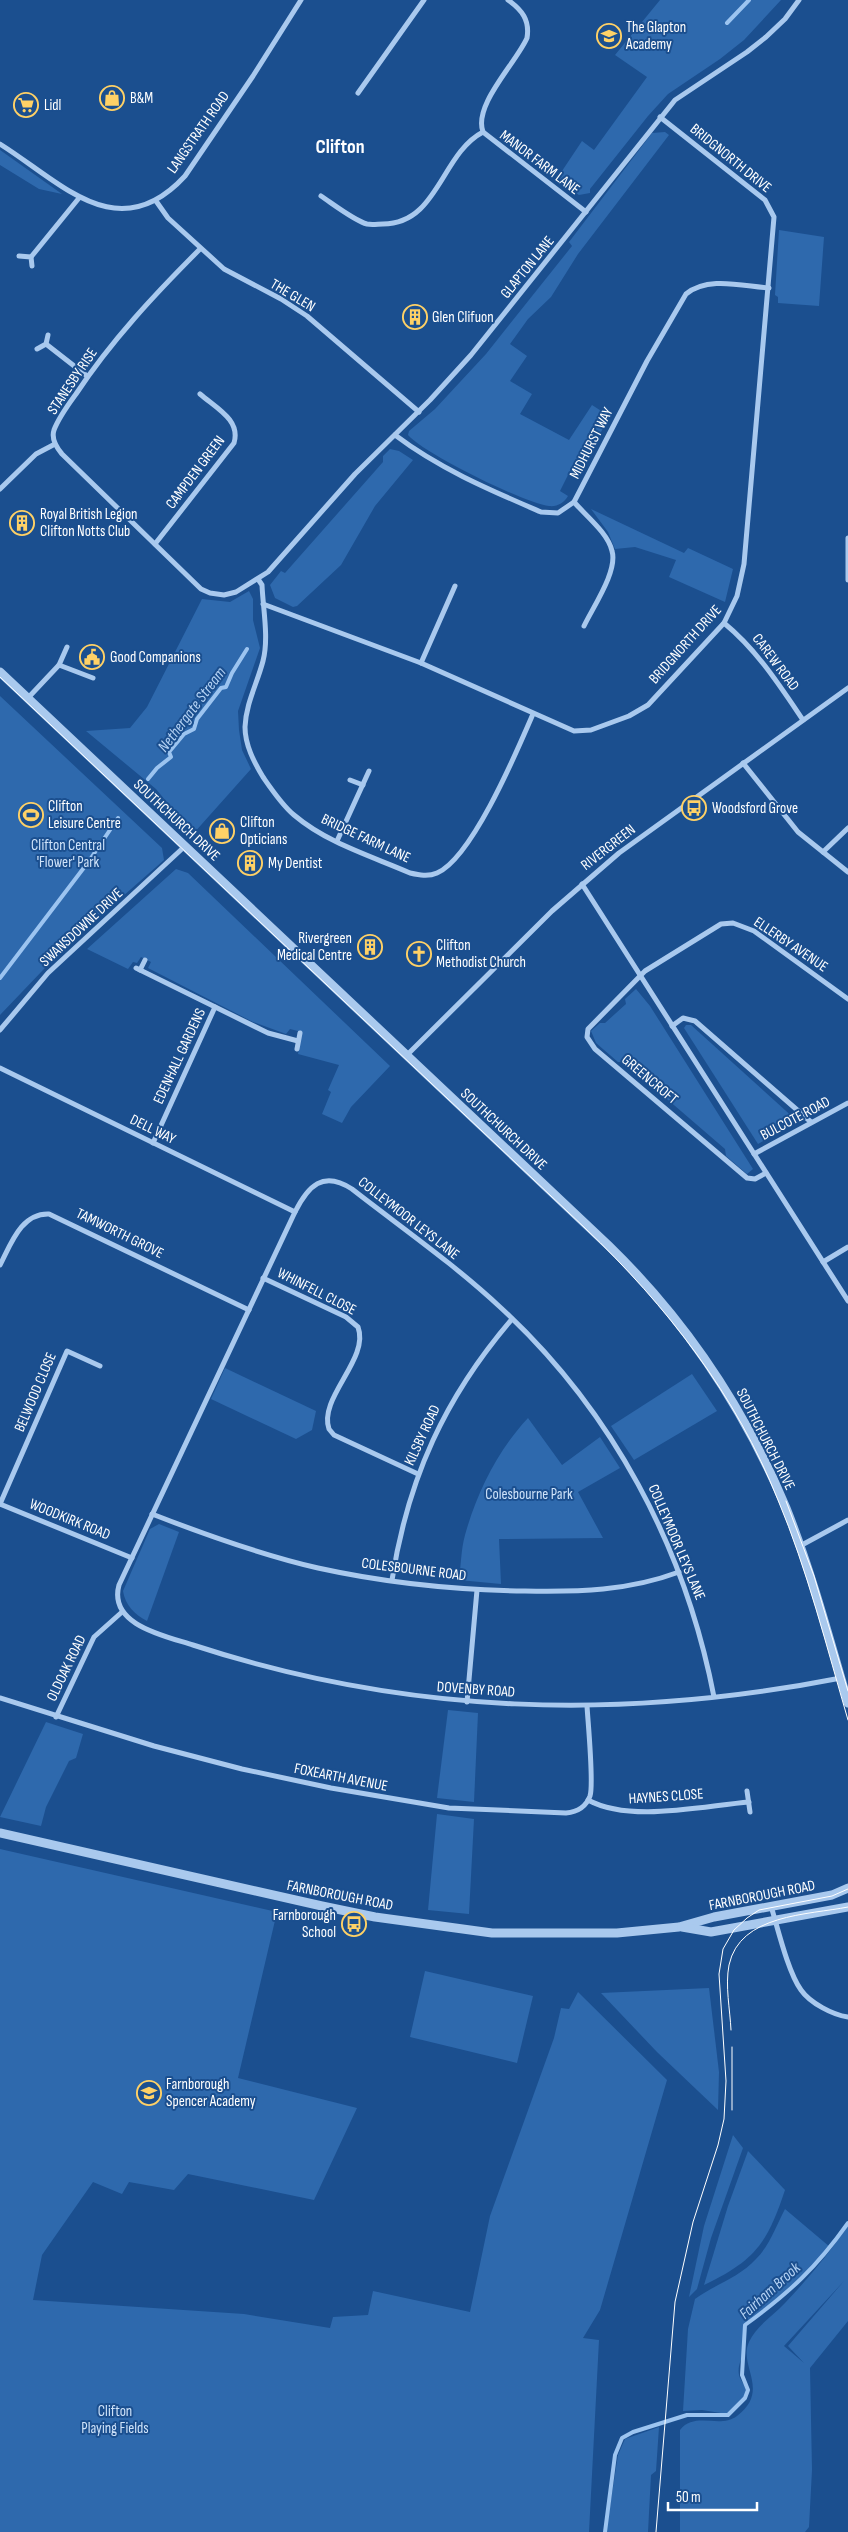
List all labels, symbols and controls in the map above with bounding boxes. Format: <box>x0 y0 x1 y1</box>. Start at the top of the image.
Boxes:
place label: The Glapton Academy <box>625 18 686 54</box>
school or university icon: The Glapton Academy <box>596 23 622 49</box>
shop icon: B&M <box>99 85 125 111</box>
street label: LANGSTRATH ROAD <box>163 87 234 177</box>
place label: B&M <box>130 89 153 108</box>
supermarket icon: Lidl <box>13 92 39 118</box>
place label: Lidl <box>44 96 61 115</box>
street label: BRIDGNORTH DRIVE <box>686 120 775 197</box>
street label: MANOR FARM LANE <box>496 126 584 199</box>
district label: Clifton <box>315 135 365 159</box>
street label: GLAPTON LANE <box>496 232 558 303</box>
street label: THE GLEN <box>267 275 319 316</box>
building icon: Glen Clifuon <box>402 304 428 330</box>
place label: Glen Clifuon <box>432 308 494 327</box>
street label: STANESBY RISE <box>43 344 102 418</box>
street label: MIDHURST WAY <box>565 404 618 482</box>
street label: CAMPDEN GREEN <box>162 432 229 513</box>
place label: Royal British Legion Clifton Notts Club <box>40 505 138 541</box>
building icon: Royal British Legion Clifton Notts Club <box>9 510 35 536</box>
street label: BRIDGNORTH DRIVE <box>645 601 726 688</box>
street label: CAREW ROAD <box>748 630 803 695</box>
public building icon: Good Companions <box>79 644 105 670</box>
place label: Good Companions <box>110 648 201 667</box>
water label: Nethergate Stream <box>154 664 230 756</box>
street label: SOUTHCHURCH DRIVE <box>129 775 224 865</box>
bus stop icon: Woodsford Grove <box>681 795 707 821</box>
place label: Clifton Leisure Centre <box>48 797 121 833</box>
place label: Woodsford Grove <box>712 799 798 818</box>
sports icon: Clifton Leisure Centre <box>18 802 44 828</box>
street label: BRIDGE FARM LANE <box>318 809 413 867</box>
place label: Clifton Opticians <box>240 813 287 849</box>
shop icon: Clifton Opticians <box>209 818 235 844</box>
street label: RIVERGREEN <box>577 820 639 875</box>
park label: Clifton Central 'Flower' Park <box>31 836 105 872</box>
building icon: My Dentist <box>237 850 263 876</box>
place label: My Dentist <box>268 854 323 873</box>
street label: SWANSDOWNE DRIVE <box>36 884 127 971</box>
street label: ELLERBY AVENUE <box>750 913 832 976</box>
place label: Rivergreen Medical Centre <box>277 929 352 965</box>
building icon: Rivergreen Medical Centre <box>357 934 383 960</box>
place label: Clifton Methodist Church <box>436 936 526 972</box>
church icon: Clifton Methodist Church <box>406 941 432 967</box>
street label: EDENHALL GARDENS <box>149 1005 210 1107</box>
street label: GREENCROFT <box>618 1050 682 1109</box>
street label: SOUTHCHURCH DRIVE <box>456 1084 551 1174</box>
street label: BULCOTE ROAD <box>757 1092 833 1145</box>
street label: DELL WAY <box>127 1110 179 1149</box>
street label: COLLEYMOOR LEYS LANE <box>354 1173 463 1264</box>
street label: TAMWORTH GROVE <box>73 1204 167 1263</box>
street label: WHINFELL CLOSE <box>274 1263 359 1319</box>
street label: BELWOOD CLOSE <box>10 1350 61 1435</box>
street label: SOUTHCHURCH DRIVE <box>732 1385 799 1493</box>
street label: KILSBY ROAD <box>400 1402 445 1469</box>
street label: COLLEYMOOR LEYS LANE <box>644 1482 709 1603</box>
park label: Colesbourne Park <box>485 1485 573 1504</box>
street label: WOODKIRK ROAD <box>27 1495 113 1544</box>
street label: COLESBOURNE ROAD <box>361 1554 467 1585</box>
street label: OLDOAK ROAD <box>42 1632 91 1704</box>
street label: DOVENBY ROAD <box>436 1677 516 1702</box>
street label: FOXEARTH AVENUE <box>293 1759 389 1796</box>
street label: HAYNES CLOSE <box>628 1784 704 1809</box>
street label: FARNBOROUGH ROAD <box>285 1876 395 1915</box>
street label: FARNBOROUGH ROAD <box>707 1876 817 1915</box>
place label: Farnborough School <box>273 1906 336 1942</box>
bus stop icon: Farnborough School <box>341 1911 367 1937</box>
place label: Farnborough Spencer Academy <box>166 2075 256 2111</box>
school or university icon: Farnborough Spencer Academy <box>136 2080 162 2106</box>
water label: Fairham Brook <box>736 2258 805 2323</box>
park label: Clifton Playing Fields <box>81 2402 149 2438</box>
scale bar <box>668 2480 757 2512</box>
text: 50 m <box>676 2488 701 2507</box>

